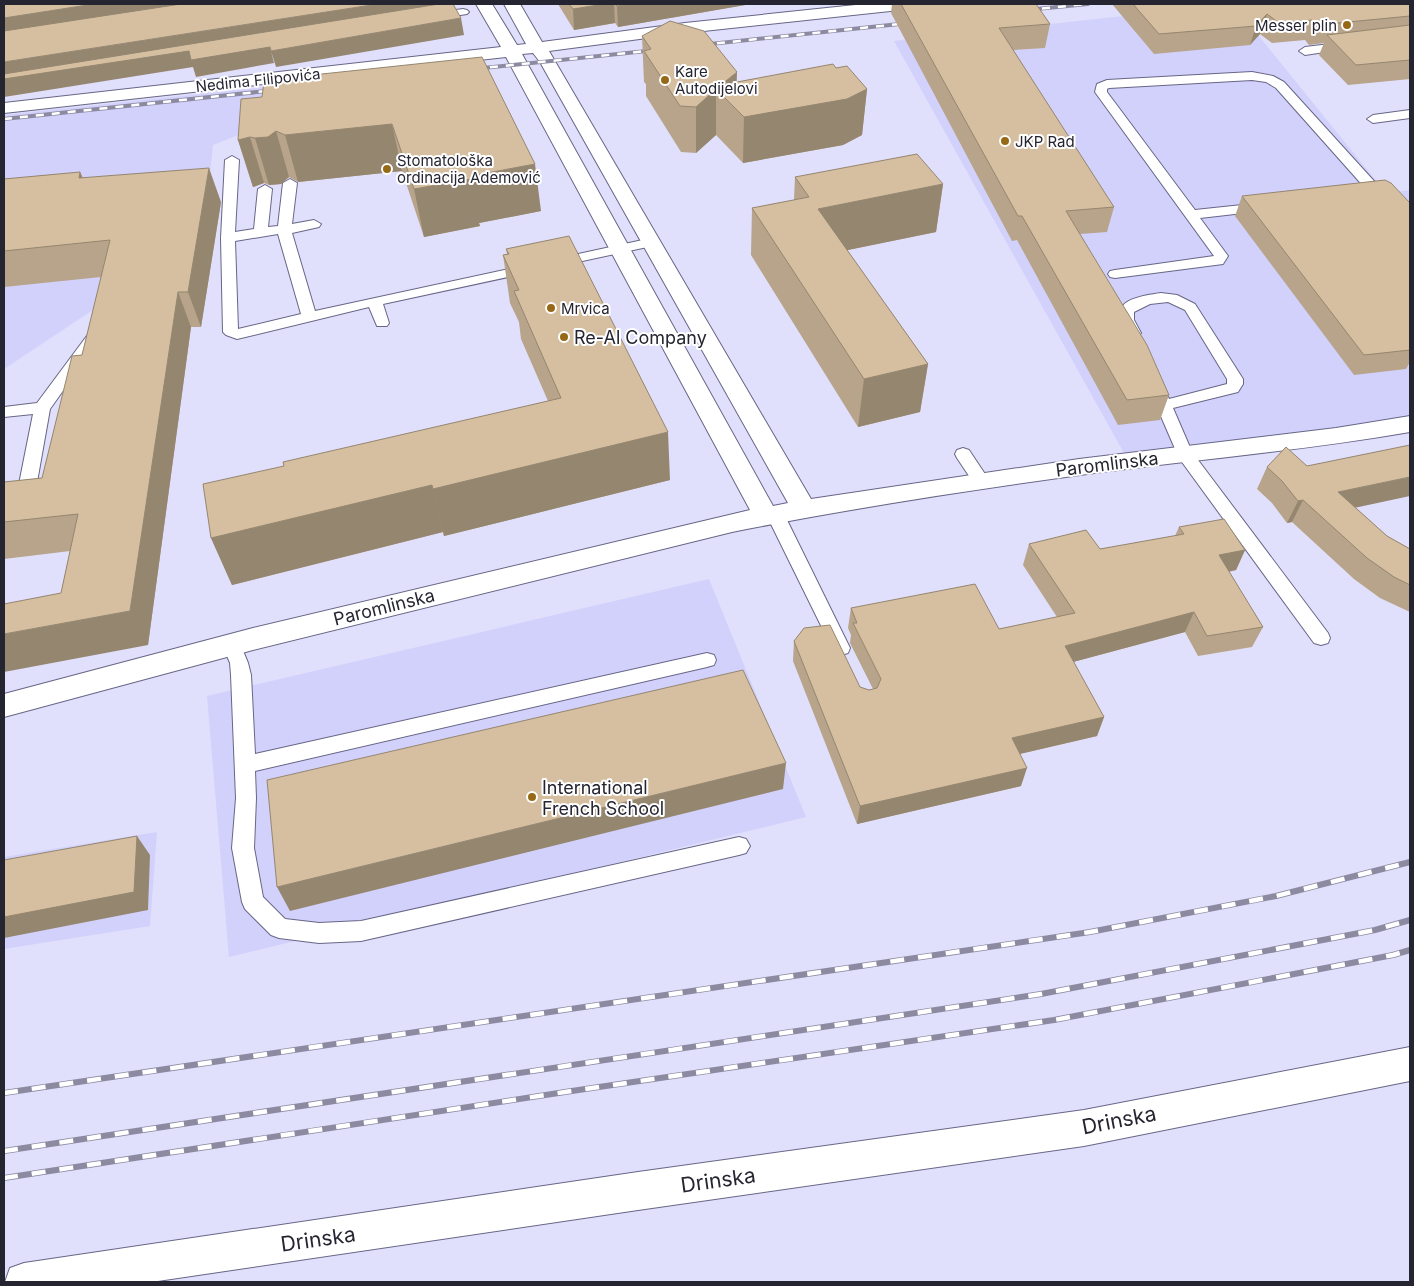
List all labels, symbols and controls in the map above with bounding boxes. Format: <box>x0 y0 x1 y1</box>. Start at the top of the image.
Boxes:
place label: Messer plin <box>1255 16 1337 35</box>
marker: Messer plin <box>1341 19 1353 31</box>
place label: Kare Autodijelovi <box>675 62 758 98</box>
street label: Nedima Filipovića <box>195 64 321 96</box>
marker: Kare Autodijelovi <box>659 74 671 86</box>
place label: JKP Rad <box>1015 132 1075 151</box>
marker: JKP Rad <box>999 135 1011 147</box>
place label: Stomatološka ordinacija Ademović <box>397 151 541 187</box>
marker: Stomatološka ordinacija Ademović <box>381 163 393 175</box>
place label: Mrvica <box>561 299 610 318</box>
marker: Mrvica <box>545 302 557 314</box>
place label: Re-Al Company <box>574 327 707 348</box>
marker: Re-Al Company <box>558 331 570 343</box>
street label: Paromlinska <box>1054 447 1160 481</box>
street label: Paromlinska <box>331 584 437 630</box>
place label: International French School <box>542 777 664 819</box>
marker: International French School <box>526 791 538 803</box>
street label: Drinska <box>1080 1101 1158 1139</box>
street label: Drinska <box>679 1162 757 1198</box>
street label: Drinska <box>279 1221 357 1257</box>

